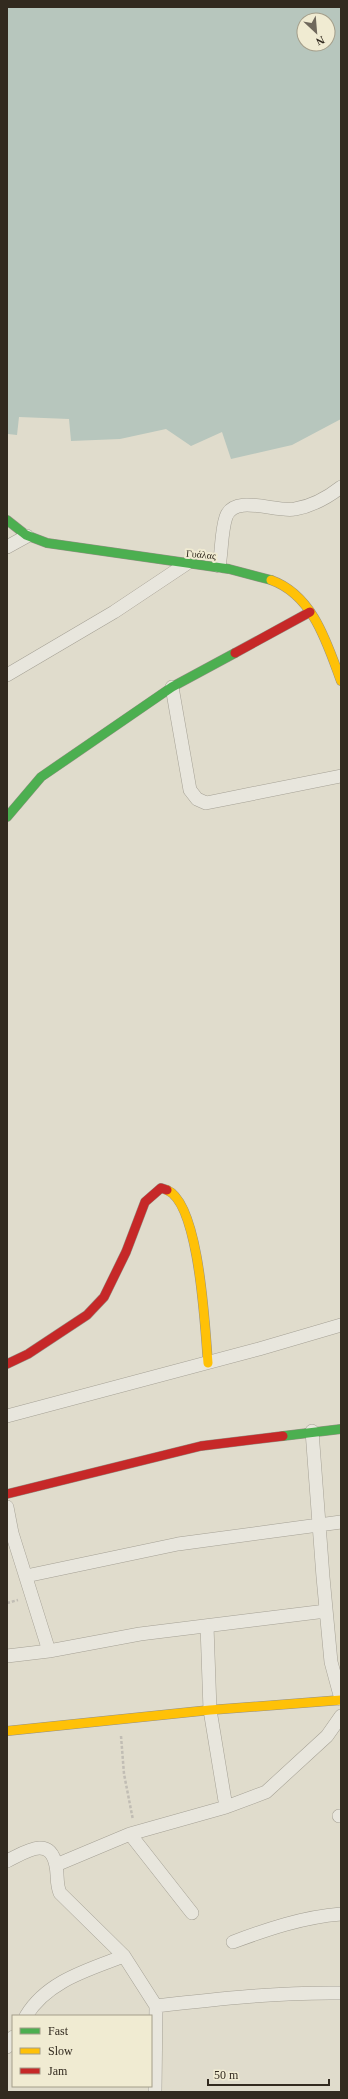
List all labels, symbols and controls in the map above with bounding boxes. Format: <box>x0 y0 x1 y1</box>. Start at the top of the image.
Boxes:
north arrow <box>296 12 336 52</box>
text: N <box>314 34 327 48</box>
street label: Γυάλας <box>186 548 216 561</box>
legend <box>12 2015 152 2087</box>
text: Fast <box>48 2024 69 2038</box>
text: Slow <box>48 2044 73 2058</box>
scale bar <box>208 2061 329 2087</box>
text: Jam <box>48 2064 68 2078</box>
text: 50 m <box>214 2068 239 2082</box>

